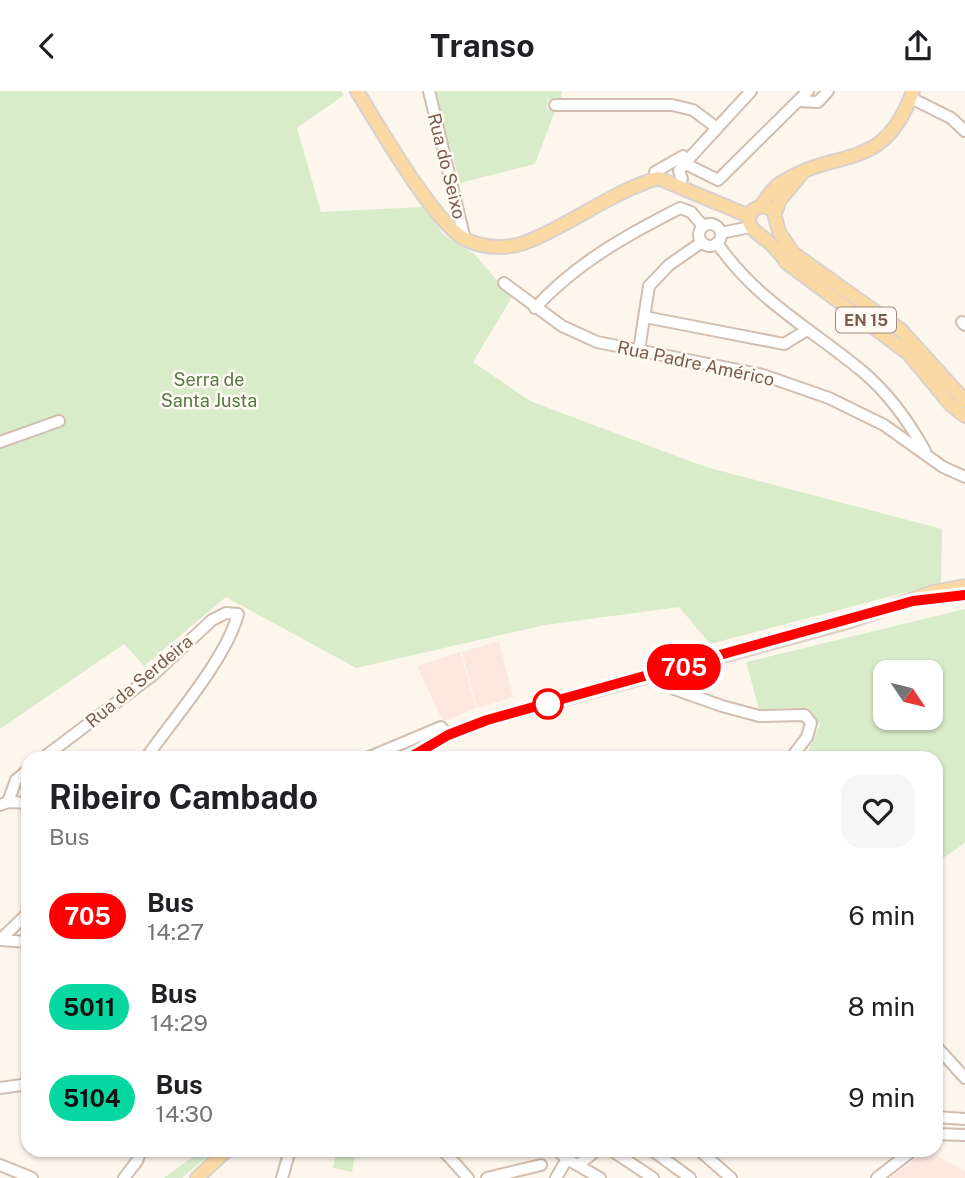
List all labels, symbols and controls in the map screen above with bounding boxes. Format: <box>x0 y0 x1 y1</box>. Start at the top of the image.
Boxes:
icon: back <box>28 27 66 65</box>
text: Transo <box>430 27 535 64</box>
icon: share <box>899 27 937 65</box>
street label: Rua do Seixo <box>424 111 470 221</box>
road number: EN 15 <box>836 307 896 333</box>
street label: Rua Padre Américo <box>615 336 777 390</box>
park label: Serra de Santa Justa <box>161 369 257 411</box>
street label: Rua da Serdeira <box>81 630 197 732</box>
line badge: 705 <box>644 644 724 690</box>
text: 705 <box>661 653 707 681</box>
north arrow <box>873 660 943 730</box>
map controls <box>873 660 943 730</box>
unlabelled marker <box>533 689 563 719</box>
button: heart <box>841 774 915 848</box>
text: Ribeiro Cambado <box>49 778 318 816</box>
text: Bus <box>49 823 89 850</box>
text: Bus <box>147 887 194 918</box>
text: 6 min <box>848 900 915 931</box>
text: 705 <box>64 902 111 930</box>
text: 14:27 <box>147 918 204 945</box>
text: Bus <box>150 978 197 1009</box>
text: 8 min <box>848 991 915 1022</box>
text: 5011 <box>63 993 115 1021</box>
text: 14:29 <box>150 1009 208 1036</box>
text: Bus <box>156 1069 203 1100</box>
text: 9 min <box>848 1082 915 1113</box>
text: 5104 <box>63 1084 121 1112</box>
text: 14:30 <box>156 1100 213 1127</box>

